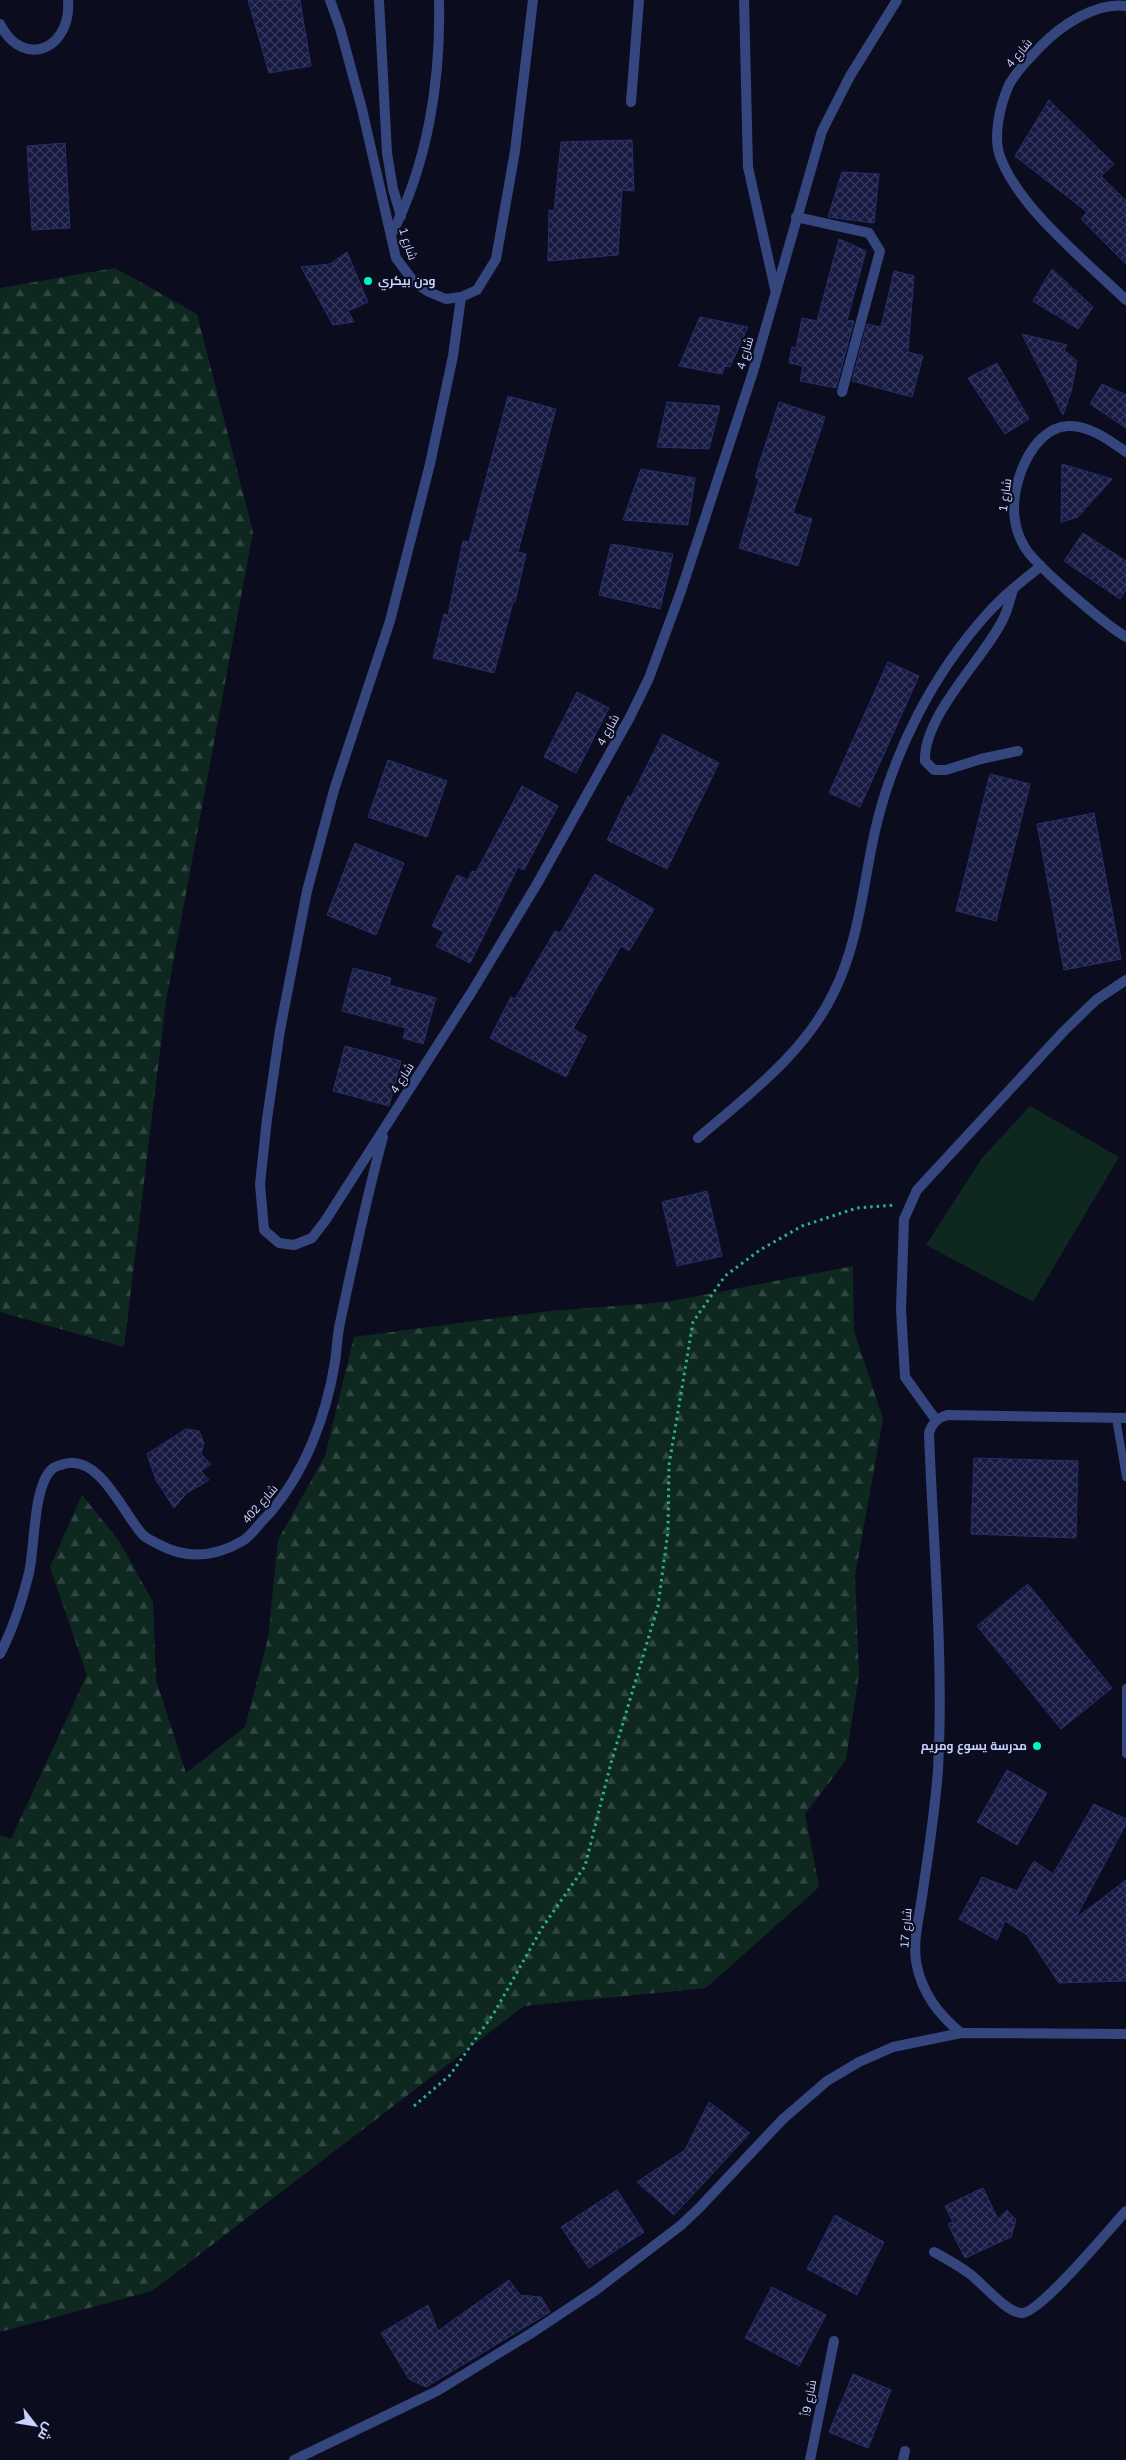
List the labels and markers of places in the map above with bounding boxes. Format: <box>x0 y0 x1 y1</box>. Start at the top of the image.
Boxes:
place label: ودن بيكري <box>378 274 436 291</box>
marker: ودن بيكري <box>362 275 374 287</box>
place label: مدرسة يسوع ومريم <box>921 1739 1027 1755</box>
marker: مدرسة يسوع ومريم <box>1031 1740 1043 1752</box>

